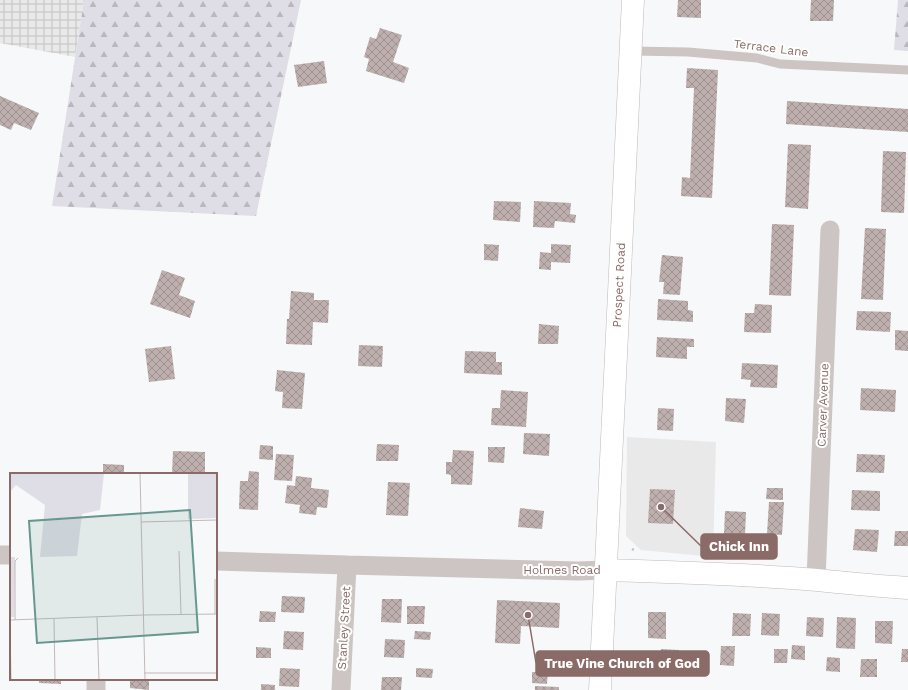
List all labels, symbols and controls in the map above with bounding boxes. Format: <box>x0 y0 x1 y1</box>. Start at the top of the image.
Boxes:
street label: Terrace Lane <box>733 36 809 60</box>
street label: Prospect Road <box>610 242 628 328</box>
street label: Carver Avenue <box>815 363 831 447</box>
inset map <box>10 473 217 680</box>
callout: Chick Inn <box>701 534 777 559</box>
text: Chick Inn <box>709 539 769 554</box>
street label: Holmes Road <box>523 563 601 577</box>
street label: Stanley Street <box>335 586 353 670</box>
callout: True Vine Church of God <box>536 651 709 676</box>
text: True Vine Church of God <box>544 656 700 671</box>

